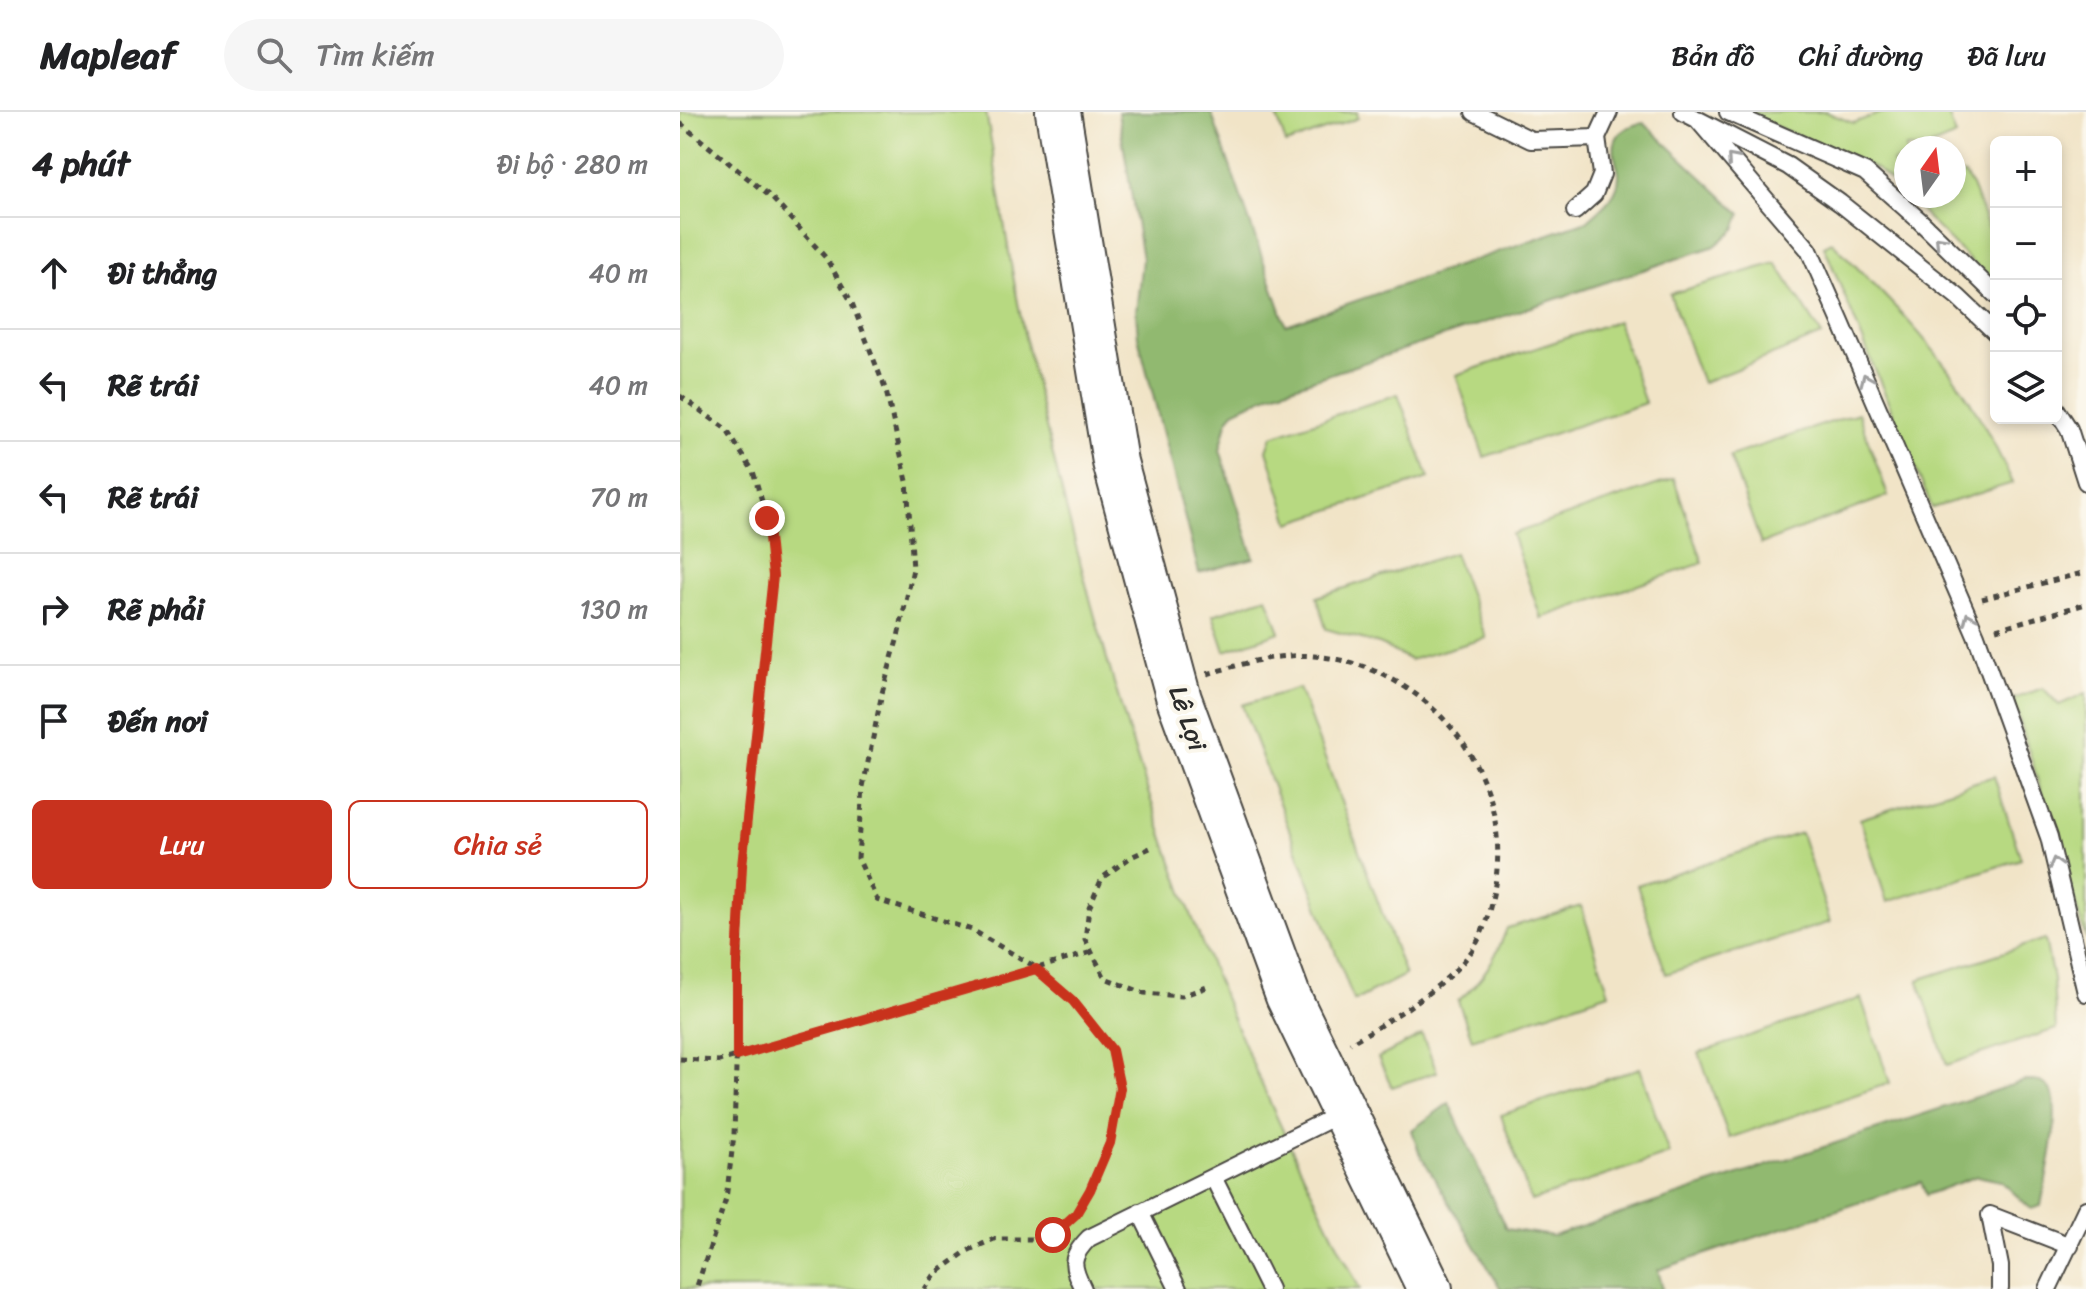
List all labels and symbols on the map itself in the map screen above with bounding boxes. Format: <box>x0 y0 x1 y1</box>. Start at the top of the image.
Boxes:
north arrow <box>1894 136 1966 208</box>
one-way arrow <box>1727 154 1742 169</box>
one-way arrow <box>1934 236 1949 250</box>
one-way arrow <box>1859 373 1875 387</box>
route end <box>749 500 785 536</box>
one-way arrow <box>1962 612 1978 626</box>
street label: Lê Lợi <box>1155 679 1221 758</box>
one-way arrow <box>2048 857 2065 870</box>
route start <box>1035 1217 1071 1253</box>

